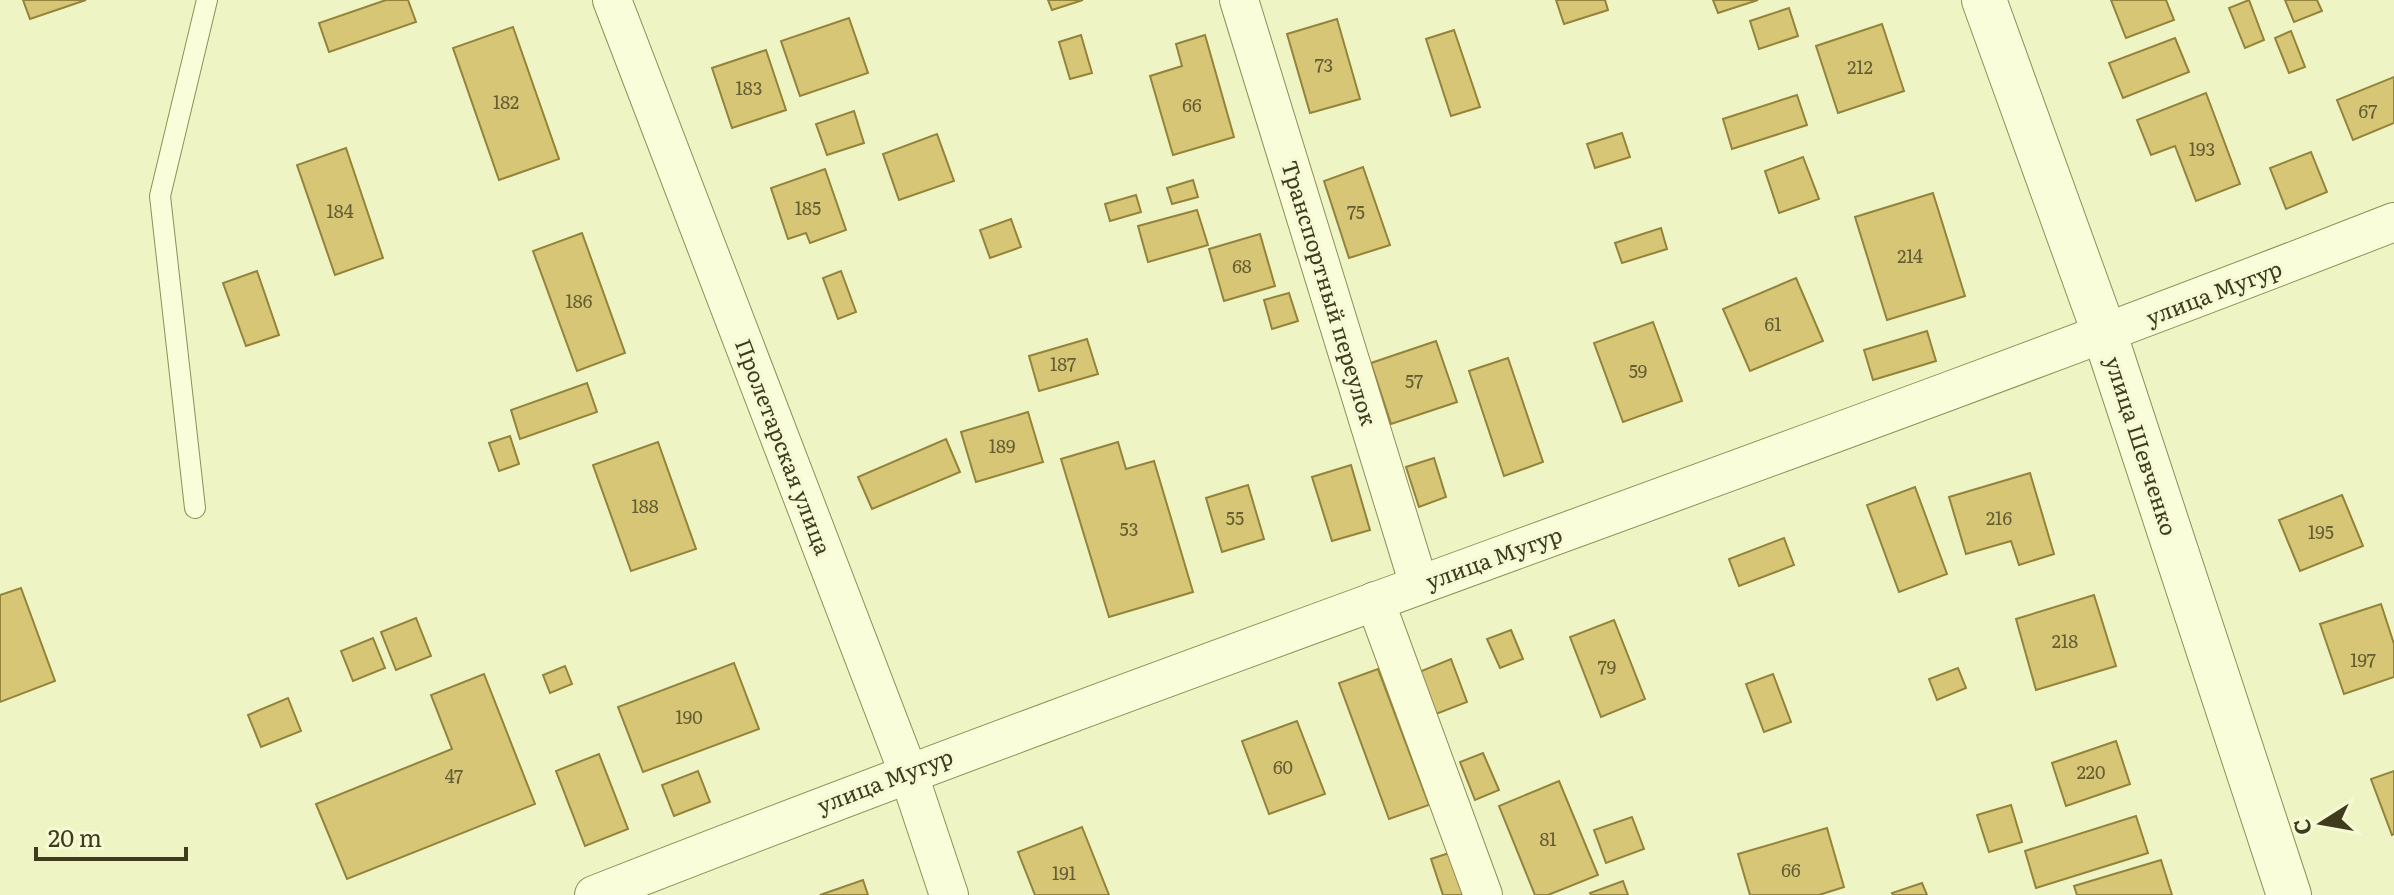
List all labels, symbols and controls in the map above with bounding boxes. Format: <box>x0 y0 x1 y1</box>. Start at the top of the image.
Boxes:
house number: 73 <box>1315 51 1333 78</box>
house number: 212 <box>1847 53 1873 80</box>
house number: 183 <box>736 74 763 101</box>
house number: 182 <box>493 88 519 115</box>
house number: 66 <box>1182 91 1202 118</box>
house number: 67 <box>2359 97 2377 124</box>
house number: 193 <box>2189 135 2215 162</box>
street label: Транспортный переулок <box>1274 156 1387 429</box>
house number: 185 <box>795 194 821 221</box>
house number: 184 <box>326 197 354 224</box>
house number: 75 <box>1347 198 1365 225</box>
house number: 214 <box>1897 242 1923 269</box>
street label: улица Мугур <box>2141 251 2286 333</box>
house number: 68 <box>1232 252 1252 279</box>
house number: 186 <box>566 287 593 314</box>
house number: 61 <box>1765 310 1782 337</box>
street label: Пролетарская улица <box>728 333 841 560</box>
house number: 187 <box>1050 350 1076 377</box>
street label: улица Шевченко <box>2098 352 2187 539</box>
house number: 59 <box>1629 357 1647 384</box>
house number: 57 <box>1405 367 1423 394</box>
house number: 189 <box>989 432 1015 459</box>
house number: 188 <box>631 492 659 519</box>
house number: 55 <box>1226 504 1244 531</box>
house number: 216 <box>1986 504 2012 531</box>
house number: 53 <box>1120 515 1138 542</box>
street label: улица Мугур <box>1421 517 1566 597</box>
house number: 195 <box>2308 518 2334 545</box>
house number: 218 <box>2052 627 2078 654</box>
house number: 197 <box>2350 646 2376 673</box>
house number: 79 <box>1598 653 1616 680</box>
house number: 190 <box>675 703 703 730</box>
street label: улица Мугур <box>812 739 957 821</box>
house number: 60 <box>1273 753 1293 780</box>
house number: 220 <box>2077 758 2105 785</box>
house number: 47 <box>445 762 463 789</box>
north arrow <box>2282 783 2362 863</box>
scale bar <box>36 811 186 861</box>
text: С <box>2283 816 2319 838</box>
text: 20 m <box>48 819 102 854</box>
house number: 81 <box>1539 825 1557 852</box>
house number: 66 <box>1781 856 1801 883</box>
house number: 191 <box>1052 859 1076 886</box>

